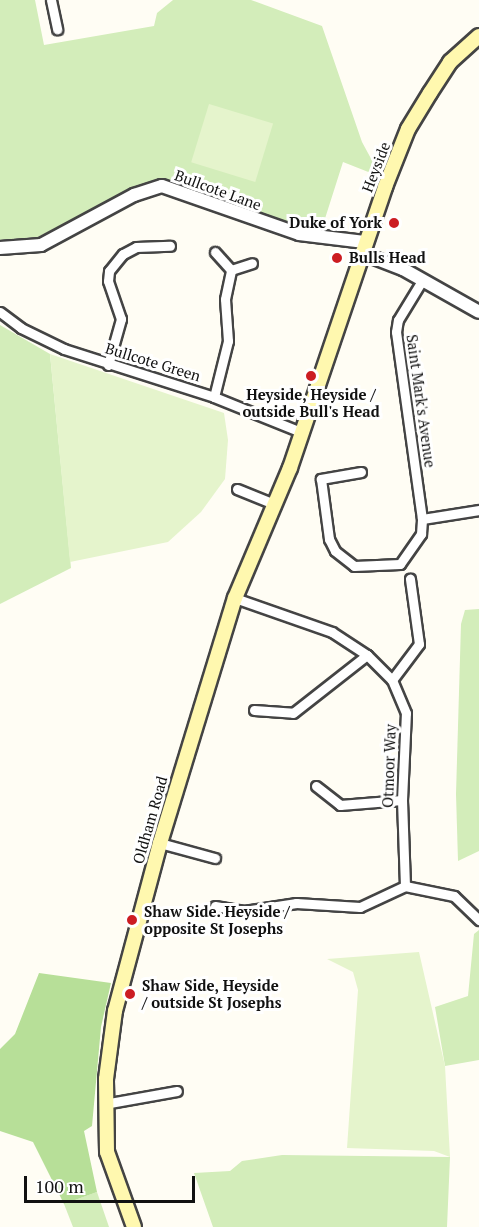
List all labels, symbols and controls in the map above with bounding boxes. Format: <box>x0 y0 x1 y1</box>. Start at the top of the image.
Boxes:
street label: Heyside <box>358 139 394 195</box>
street label: Bullcote Lane <box>172 166 264 214</box>
place label: Duke of York <box>289 214 382 232</box>
marker: Duke of York <box>387 216 401 230</box>
place label: Bulls Head <box>349 249 426 267</box>
marker: Bulls Head <box>330 251 344 265</box>
street label: Saint Mark's Avenue <box>403 333 439 469</box>
street label: Bullcote Green <box>103 339 203 385</box>
marker: Heyside, Heyside / outside Bull's Head <box>304 369 318 383</box>
place label: Heyside, Heyside / outside Bull's Head <box>242 385 380 420</box>
street label: Otmoor Way <box>379 724 399 808</box>
street label: Oldham Road <box>129 774 171 866</box>
place label: Shaw Side. Heyside / opposite St Josephs <box>144 902 290 937</box>
marker: Shaw Side. Heyside / opposite St Josephs <box>125 913 139 927</box>
place label: Shaw Side, Heyside / outside St Josephs <box>142 976 281 1011</box>
marker: Shaw Side, Heyside / outside St Josephs <box>123 987 137 1001</box>
scale bar <box>27 1164 198 1202</box>
text: 100 m <box>35 1174 84 1198</box>

